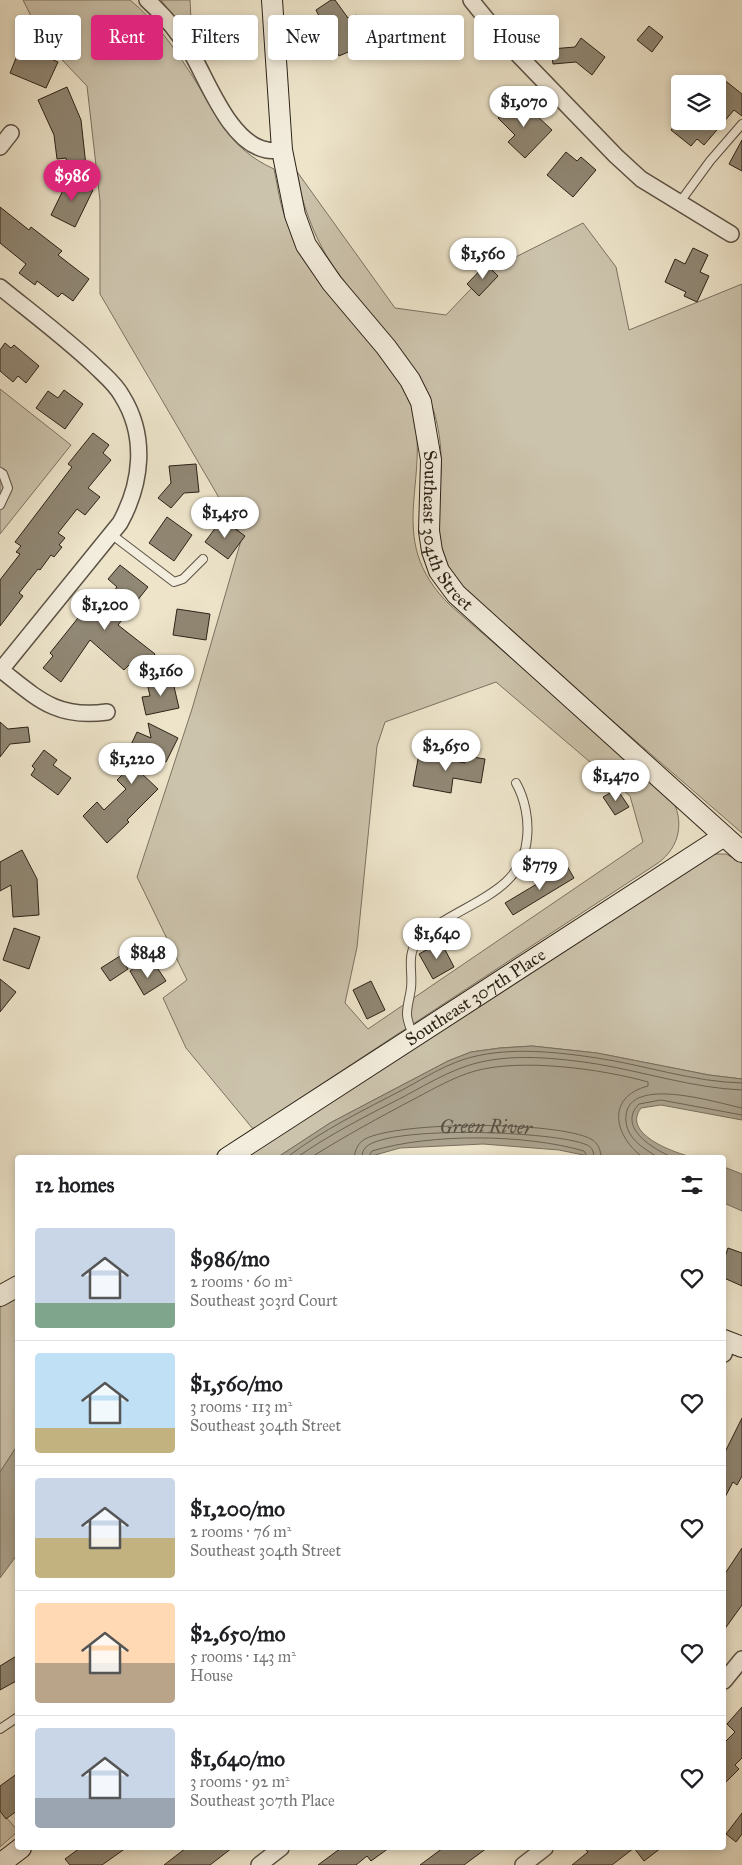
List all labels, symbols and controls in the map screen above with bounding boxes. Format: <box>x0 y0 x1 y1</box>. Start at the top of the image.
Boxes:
chip: Buy <box>15 15 81 60</box>
chip: Rent <box>91 15 163 60</box>
chip: Filters <box>173 15 258 60</box>
chip: New <box>268 15 338 60</box>
chip: Apartment <box>348 15 464 60</box>
chip: House <box>474 15 559 60</box>
map controls <box>671 75 726 130</box>
button: layers <box>671 75 726 130</box>
pin: $1,070 <box>483 86 565 128</box>
text: $1,070 <box>500 92 548 111</box>
pin: $986 <box>42 160 102 202</box>
text: $986 <box>55 166 89 185</box>
pin: $1,560 <box>442 238 524 280</box>
text: $1,560 <box>461 244 505 263</box>
street label: Southeast 304th Street <box>418 449 478 616</box>
pin: $1,450 <box>184 496 266 539</box>
text: $1,450 <box>202 503 248 522</box>
pin: $1,200 <box>64 588 146 631</box>
text: $1,200 <box>82 595 128 614</box>
pin: $3,160 <box>120 654 202 697</box>
text: $3,160 <box>139 661 183 680</box>
pin: $2,650 <box>405 730 487 772</box>
text: $2,650 <box>423 736 469 755</box>
pin: $1,220 <box>91 742 173 785</box>
text: $1,220 <box>109 749 155 768</box>
pin: $1,470 <box>575 760 657 802</box>
text: $1,470 <box>593 766 639 785</box>
pin: $779 <box>510 848 570 891</box>
text: $779 <box>522 855 558 874</box>
pin: $1,640 <box>396 918 478 960</box>
text: $1,640 <box>414 924 460 943</box>
pin: $848 <box>118 936 178 979</box>
text: $848 <box>130 943 166 962</box>
street label: Southeast 307th Place <box>401 944 550 1051</box>
water label: Green River <box>439 1114 534 1139</box>
icon: filters <box>678 1171 706 1199</box>
text: 12 homes <box>35 1172 114 1198</box>
text: $986/mo <box>190 1246 270 1272</box>
icon: home <box>75 1248 135 1308</box>
icon: heart <box>678 1264 706 1292</box>
text: 2 rooms · 60 m² <box>190 1272 292 1291</box>
text: Southeast 303rd Court <box>190 1291 338 1310</box>
text: $1,560/mo <box>190 1371 283 1397</box>
icon: home <box>75 1373 135 1433</box>
icon: heart <box>678 1389 706 1417</box>
text: 3 rooms · 113 m² <box>190 1397 292 1416</box>
text: Southeast 304th Street <box>190 1416 341 1435</box>
text: $1,200/mo <box>190 1496 285 1522</box>
icon: home <box>75 1498 135 1558</box>
icon: heart <box>678 1514 706 1542</box>
text: 2 rooms · 76 m² <box>190 1522 291 1541</box>
text: Southeast 304th Street <box>190 1541 341 1560</box>
text: $2,650/mo <box>190 1621 286 1647</box>
icon: home <box>75 1623 135 1683</box>
icon: heart <box>678 1639 706 1667</box>
text: 5 rooms · 143 m² <box>190 1647 296 1666</box>
text: House <box>190 1666 233 1685</box>
text: $1,640/mo <box>190 1746 285 1772</box>
icon: home <box>75 1748 135 1808</box>
icon: heart <box>678 1764 706 1792</box>
text: 3 rooms · 92 m² <box>190 1772 290 1791</box>
text: Southeast 307th Place <box>190 1791 335 1810</box>

